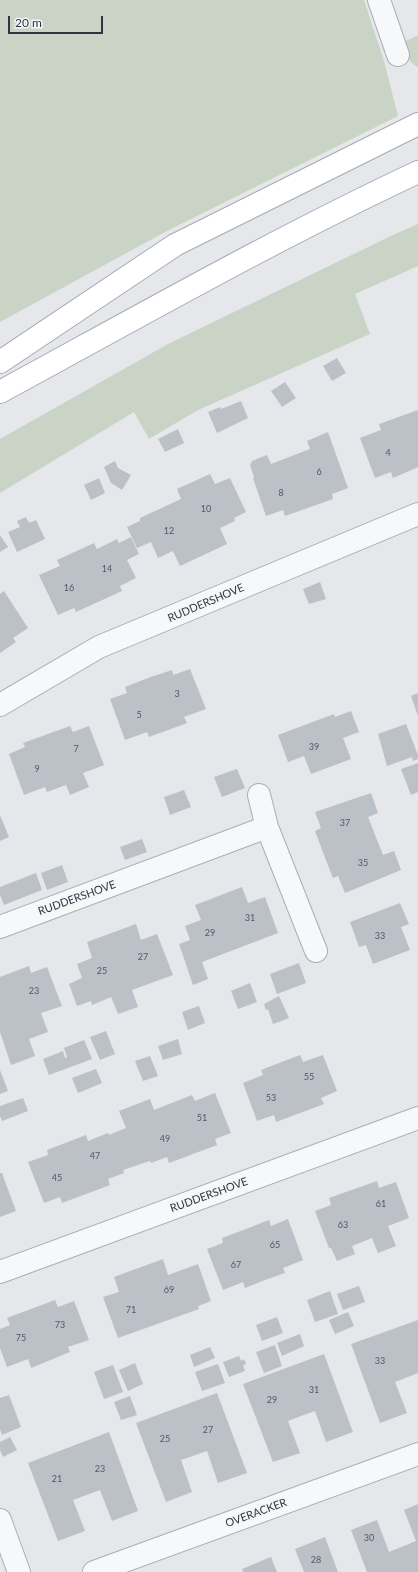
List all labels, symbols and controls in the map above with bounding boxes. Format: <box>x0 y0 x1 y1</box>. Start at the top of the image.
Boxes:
scale bar <box>10 8 105 34</box>
text: 20 m <box>15 15 42 30</box>
house number: 4 <box>385 448 391 458</box>
house number: 6 <box>316 467 322 477</box>
house number: 8 <box>278 488 284 498</box>
house number: 10 <box>201 504 211 514</box>
house number: 12 <box>164 526 174 536</box>
house number: 14 <box>102 564 112 574</box>
street label: RUDDERSHOVE <box>166 581 246 625</box>
house number: 16 <box>64 583 74 593</box>
house number: 3 <box>174 689 180 699</box>
house number: 5 <box>136 710 142 720</box>
house number: 39 <box>309 742 319 752</box>
house number: 7 <box>73 744 79 754</box>
house number: 9 <box>34 764 40 774</box>
house number: 37 <box>340 818 350 828</box>
house number: 35 <box>358 858 368 868</box>
street label: RUDDERSHOVE <box>36 878 118 918</box>
house number: 31 <box>245 913 255 923</box>
house number: 29 <box>205 928 215 938</box>
house number: 33 <box>375 931 385 941</box>
house number: 27 <box>138 952 148 962</box>
house number: 25 <box>97 966 107 976</box>
house number: 23 <box>29 986 39 996</box>
house number: 55 <box>304 1072 314 1082</box>
house number: 53 <box>266 1093 276 1103</box>
house number: 51 <box>197 1113 207 1123</box>
house number: 49 <box>160 1134 170 1144</box>
house number: 47 <box>90 1151 100 1161</box>
house number: 45 <box>52 1173 62 1183</box>
street label: RUDDERSHOVE <box>168 1175 250 1215</box>
house number: 61 <box>376 1199 386 1209</box>
house number: 63 <box>338 1220 348 1230</box>
house number: 65 <box>270 1240 280 1250</box>
house number: 67 <box>231 1260 241 1270</box>
house number: 69 <box>164 1285 174 1295</box>
house number: 71 <box>126 1305 136 1315</box>
house number: 73 <box>55 1320 65 1330</box>
house number: 75 <box>16 1333 26 1343</box>
house number: 33 <box>375 1356 385 1366</box>
house number: 31 <box>309 1385 319 1395</box>
house number: 29 <box>267 1395 277 1405</box>
house number: 27 <box>203 1425 213 1435</box>
house number: 25 <box>160 1434 170 1444</box>
house number: 23 <box>95 1464 105 1474</box>
house number: 21 <box>52 1474 62 1484</box>
street label: OVERACKER <box>223 1496 289 1530</box>
house number: 30 <box>364 1533 374 1543</box>
house number: 28 <box>311 1555 321 1565</box>

